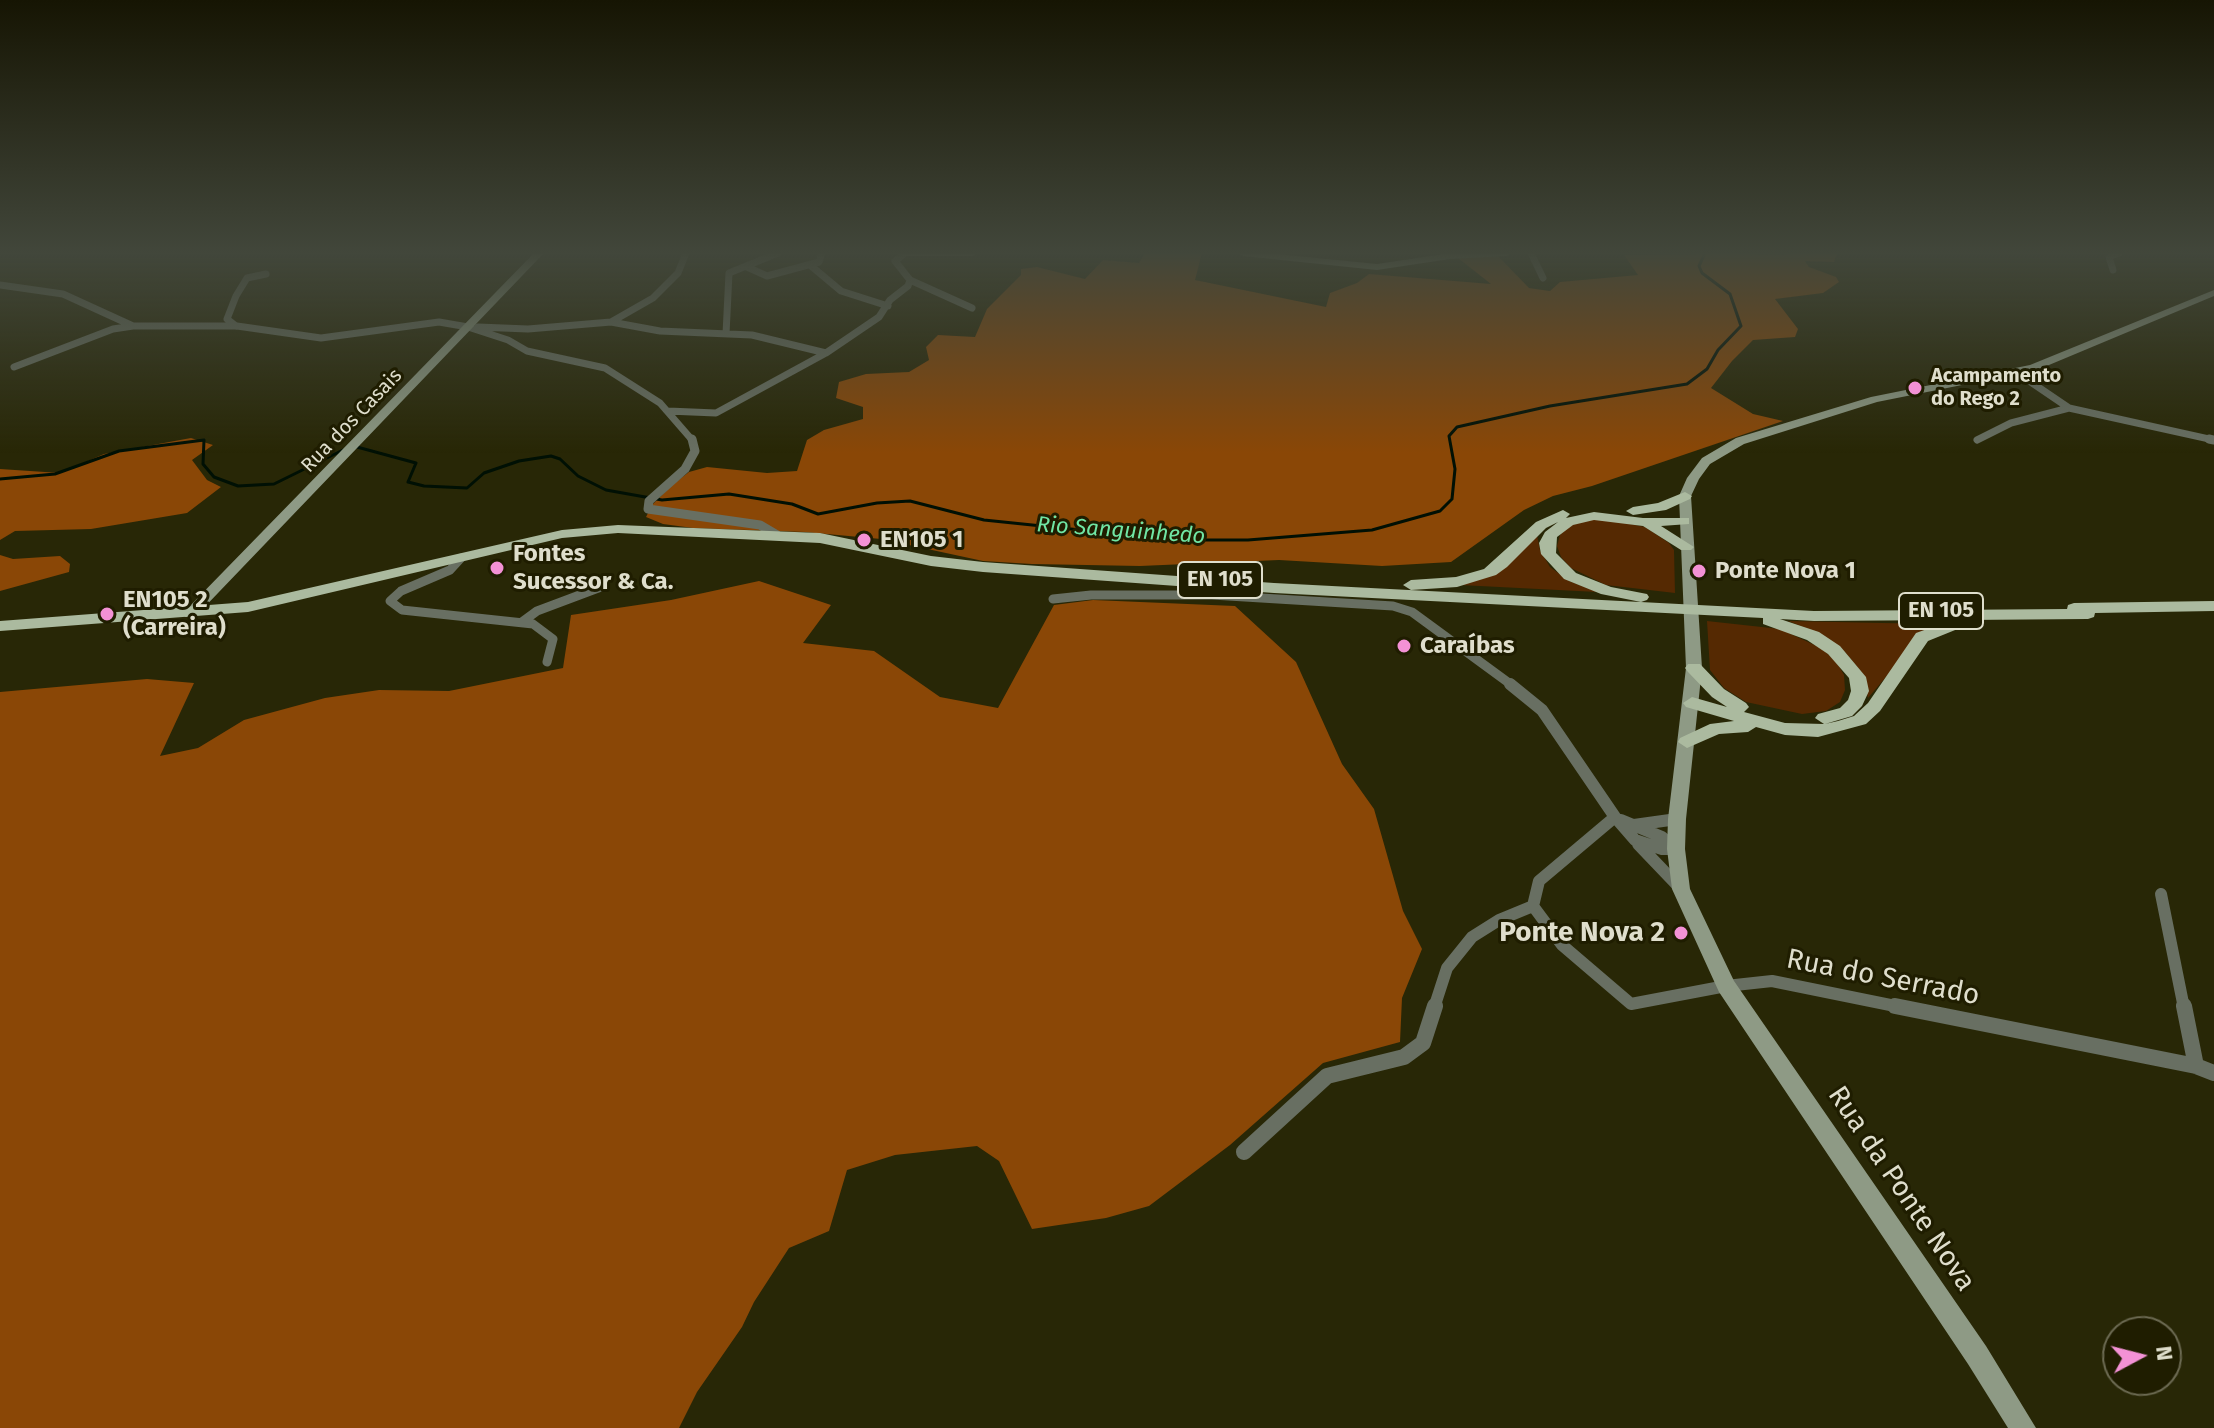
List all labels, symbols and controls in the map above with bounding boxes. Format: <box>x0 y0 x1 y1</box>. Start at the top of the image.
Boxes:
street label: Rua dos Casais <box>297 364 407 478</box>
place label: Acampamento do Rego 2 <box>1931 364 2061 411</box>
marker: Acampamento do Rego 2 <box>1906 379 1924 397</box>
water label: Rio Sanguinhedo <box>1036 512 1206 550</box>
place label: EN105 1 <box>880 526 963 554</box>
marker: EN105 1 <box>855 531 873 549</box>
place label: Fontes Sucessor & Ca. <box>513 540 673 596</box>
place label: Ponte Nova 1 <box>1715 557 1856 585</box>
marker: Fontes Sucessor & Ca. <box>488 559 506 577</box>
road number: EN 105 <box>1178 562 1262 598</box>
marker: Ponte Nova 1 <box>1690 562 1708 580</box>
place label: EN105 2 (Carreira) <box>123 586 226 642</box>
road number: EN 105 <box>1899 593 1983 629</box>
marker: EN105 2 (Carreira) <box>98 605 116 623</box>
place label: Caraíbas <box>1420 632 1515 660</box>
marker: Caraíbas <box>1395 637 1413 655</box>
place label: Ponte Nova 2 <box>1499 916 1665 950</box>
marker: Ponte Nova 2 <box>1672 924 1690 942</box>
street label: Rua do Serrado <box>1784 943 1982 1013</box>
street label: Rua da Ponte Nova <box>1820 1080 1982 1298</box>
north arrow <box>2102 1316 2182 1396</box>
text: N <box>2150 1344 2179 1362</box>

